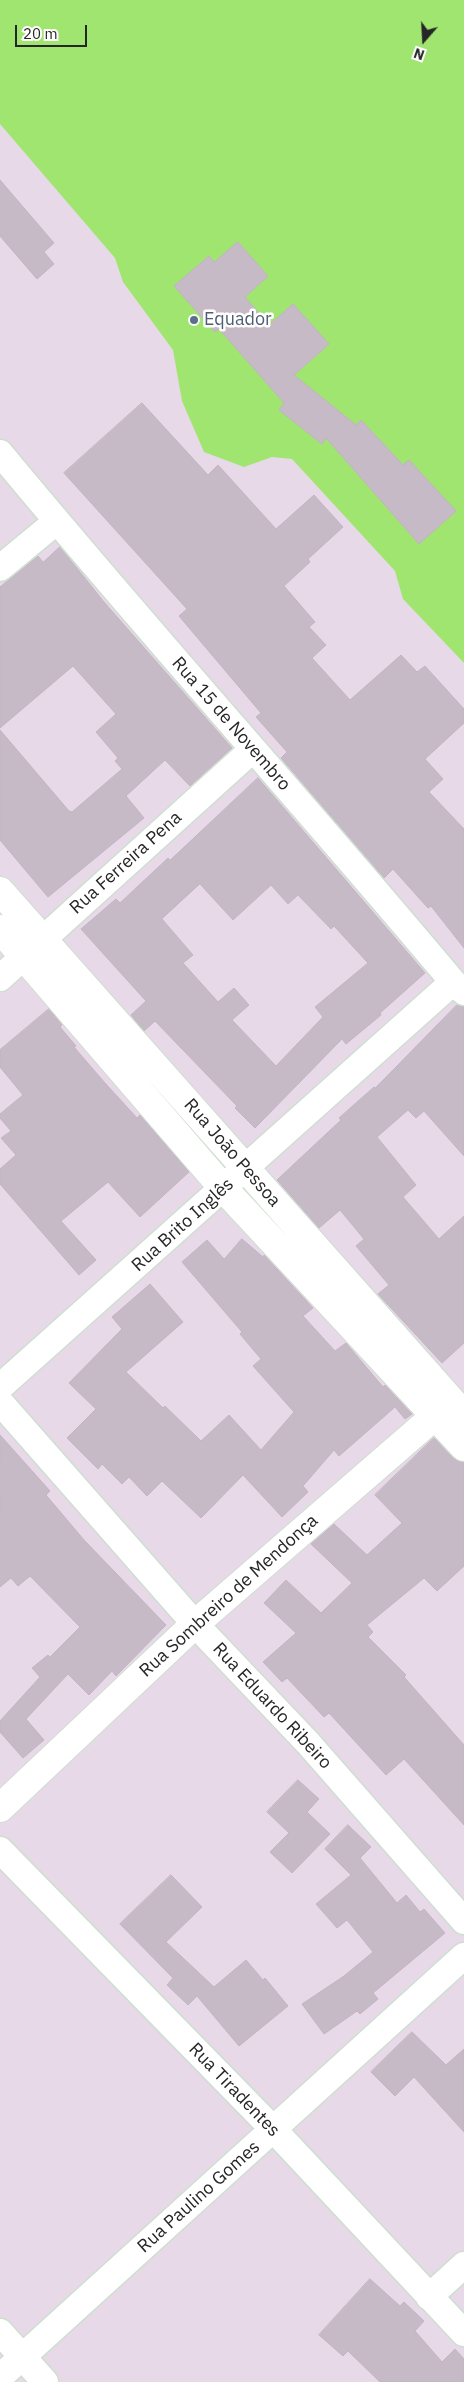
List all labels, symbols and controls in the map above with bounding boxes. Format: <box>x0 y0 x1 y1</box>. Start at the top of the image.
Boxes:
scale bar <box>18 15 90 47</box>
north arrow <box>399 15 449 65</box>
text: 20 m <box>23 24 58 43</box>
text: N <box>411 44 427 64</box>
place label: Equador <box>204 309 272 331</box>
marker: Equador <box>188 314 200 326</box>
street label: Rua 15 de Novembro <box>167 653 295 795</box>
street label: Rua Ferreira Pena <box>66 807 186 919</box>
street label: Rua João Pessoa <box>179 1094 285 1212</box>
street label: Rua Brito Inglês <box>128 1174 238 1276</box>
street label: Rua Sombreiro de Mendonça <box>135 1510 323 1682</box>
street label: Rua Eduardo Ribeiro <box>208 1638 336 1774</box>
street label: Rua Tiradentes <box>184 2039 284 2141</box>
street label: Rua Paulino Gomes <box>133 2136 265 2258</box>

